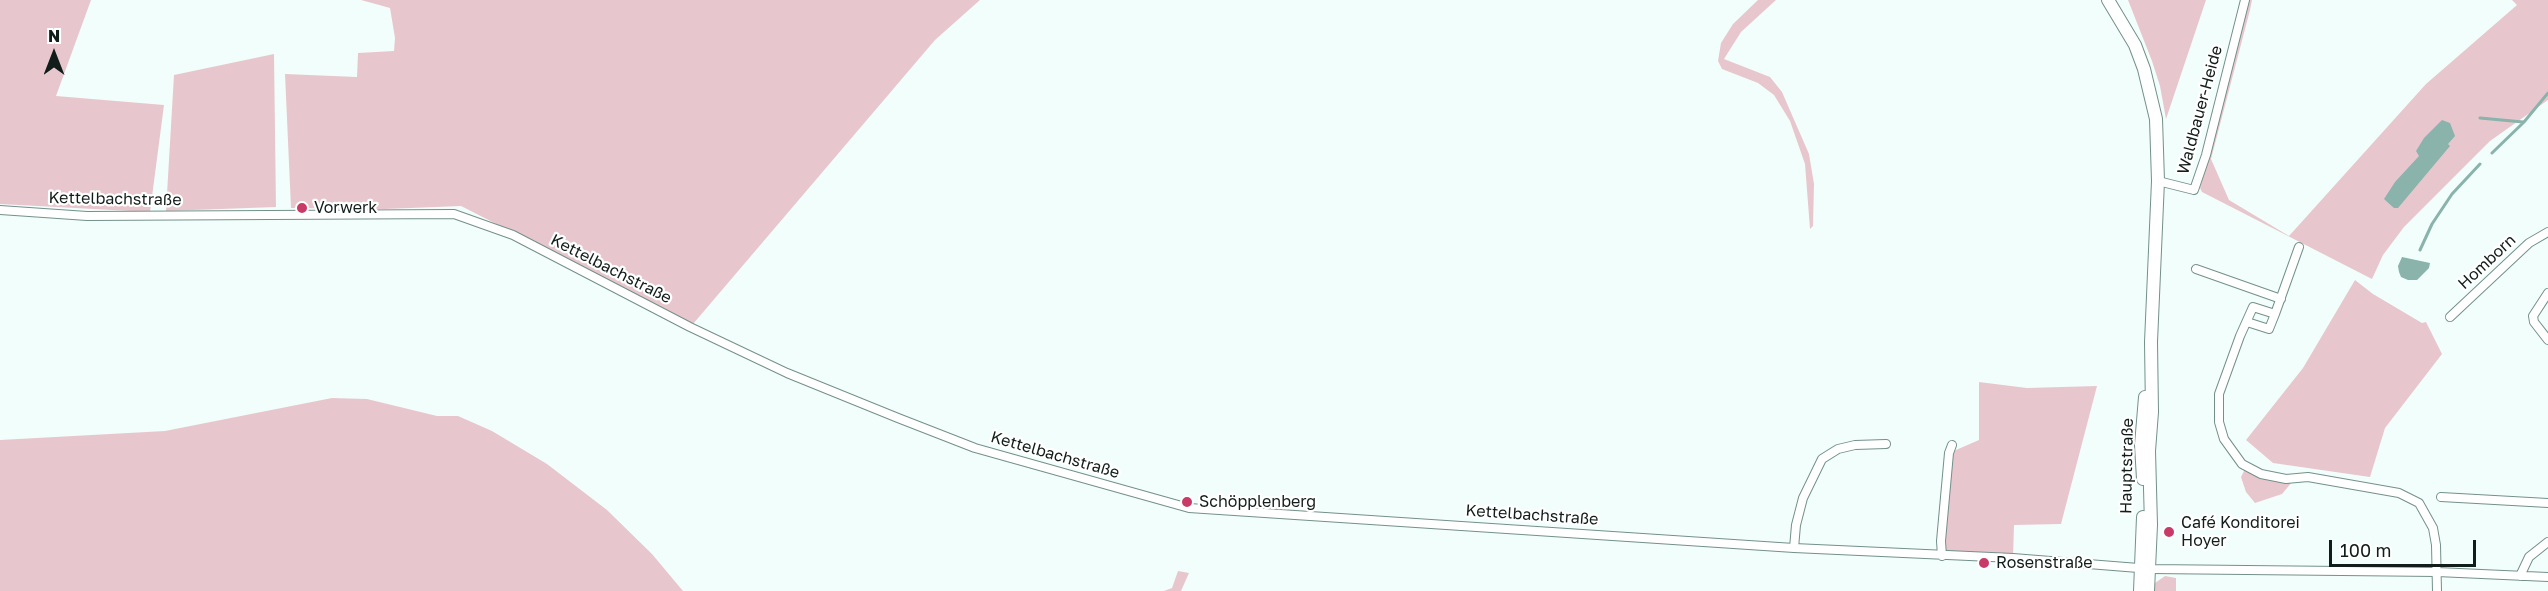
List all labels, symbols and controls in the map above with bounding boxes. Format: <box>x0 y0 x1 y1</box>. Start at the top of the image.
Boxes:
north arrow <box>24 24 84 84</box>
text: N <box>48 26 60 46</box>
street label: Waldbauer-Heide <box>2174 43 2226 177</box>
street label: Kettelbachstraße <box>48 188 182 210</box>
place label: Vorwerk <box>314 198 377 218</box>
marker: Vorwerk <box>295 201 309 215</box>
street label: Kettelbachstraße <box>547 230 675 308</box>
street label: Homborn <box>2454 231 2520 293</box>
street label: Hauptstraße <box>2117 418 2137 514</box>
street label: Kettelbachstraße <box>988 427 1122 483</box>
place label: Schöpplenberg <box>1199 492 1316 512</box>
marker: Schöpplenberg <box>1180 495 1194 509</box>
street label: Kettelbachstraße <box>1465 501 1599 529</box>
place label: Café Konditorei Hoyer <box>2181 513 2300 551</box>
marker: Café Konditorei Hoyer <box>2162 525 2176 539</box>
scale bar <box>2332 528 2479 566</box>
text: 100 m <box>2340 539 2391 561</box>
place label: Rosenstraße <box>1996 553 2092 573</box>
marker: Rosenstraße <box>1977 556 1991 570</box>

